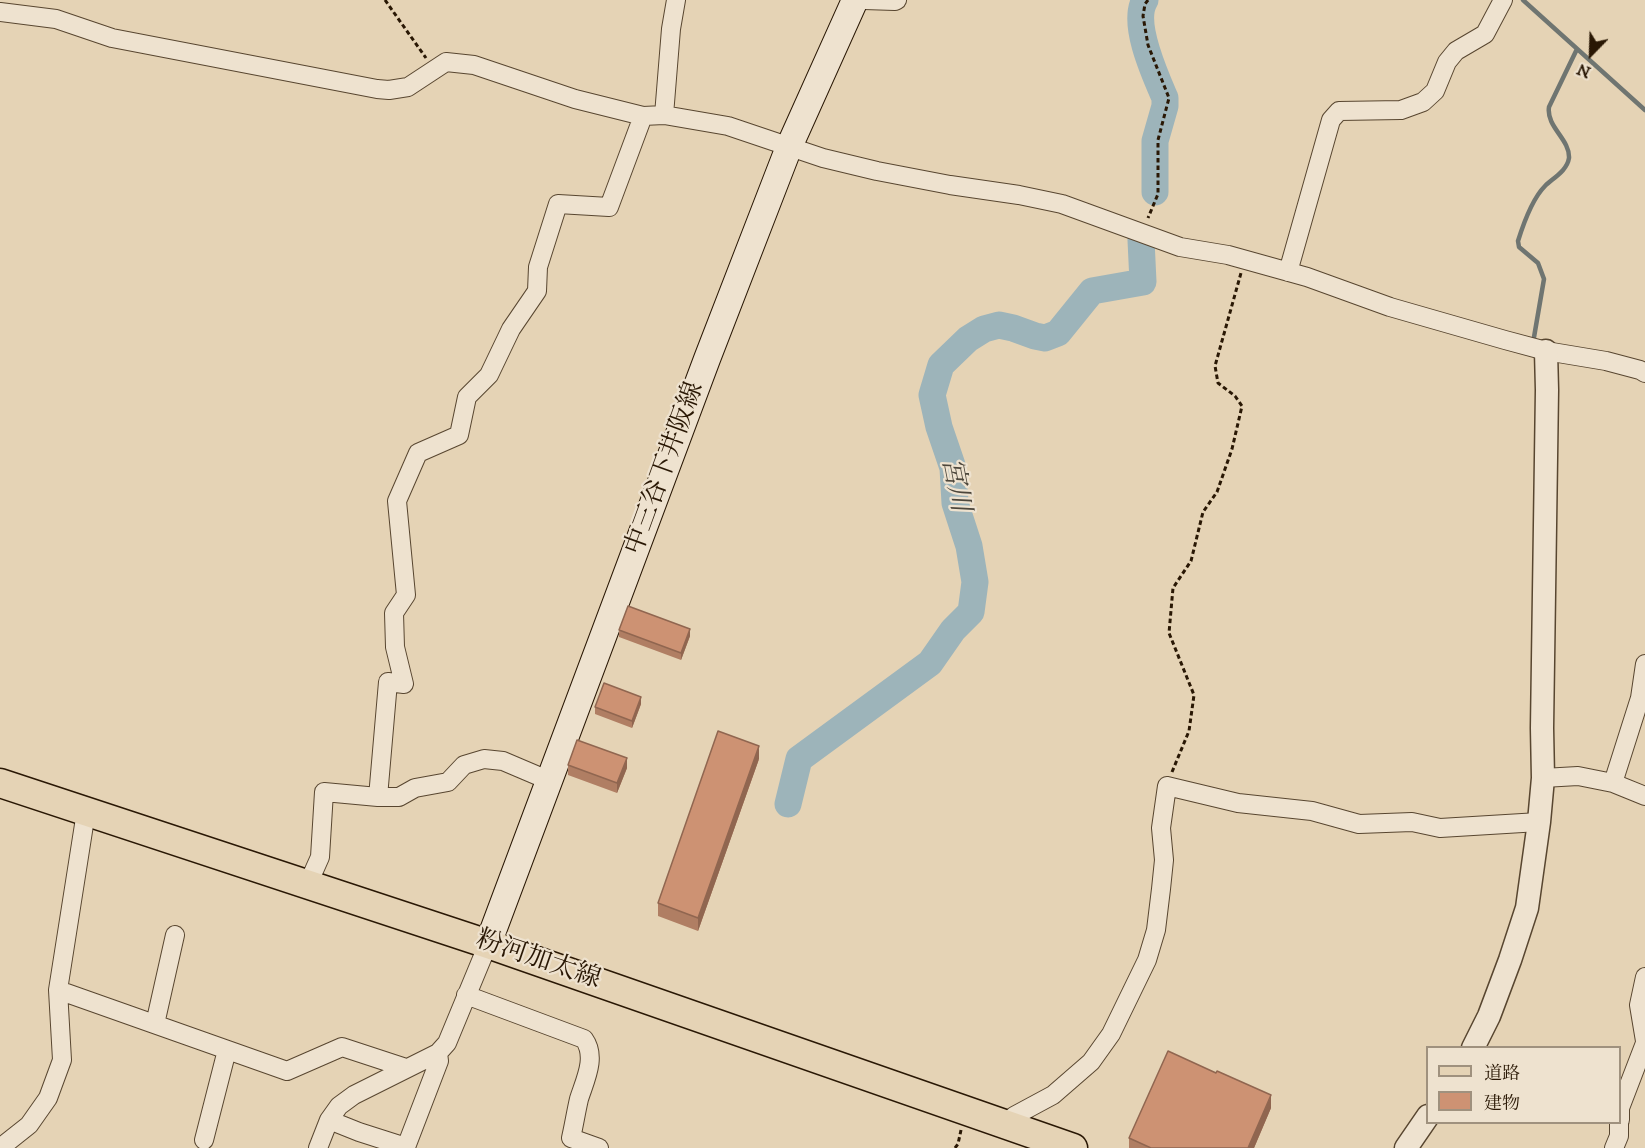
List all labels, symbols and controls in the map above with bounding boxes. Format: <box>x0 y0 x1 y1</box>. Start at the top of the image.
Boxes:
north arrow <box>1561 24 1621 84</box>
text: N <box>1574 59 1594 82</box>
street label: 中三谷下井阪線 <box>620 378 712 560</box>
water label: 宮川 <box>933 455 975 515</box>
street label: 粉河加太線 <box>471 925 605 997</box>
legend <box>1426 1046 1621 1124</box>
text: 道路 <box>1484 1063 1520 1085</box>
text: 建物 <box>1484 1093 1520 1115</box>

